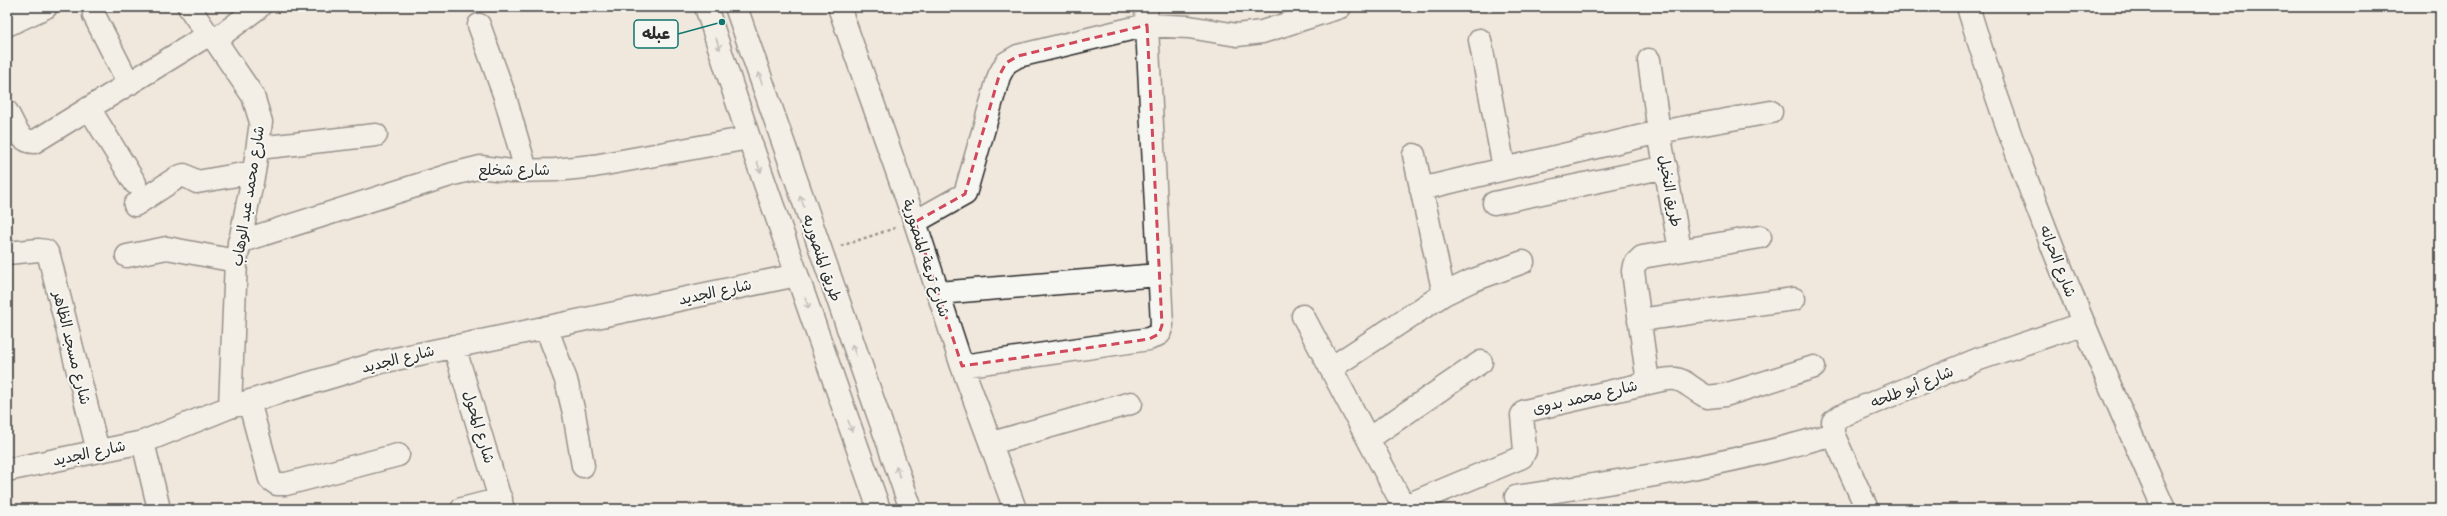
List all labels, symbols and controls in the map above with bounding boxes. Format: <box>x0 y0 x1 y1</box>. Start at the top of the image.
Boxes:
callout: عبله <box>634 20 678 48</box>
text: عبله <box>642 24 671 45</box>
one-way arrow <box>715 37 722 50</box>
one-way arrow <box>756 71 763 84</box>
street label: شارع محمد عبد الوهاب <box>228 124 270 268</box>
street label: طريق النخيل <box>1653 154 1685 229</box>
street label: شارع شخلع <box>478 161 550 181</box>
one-way arrow <box>756 161 764 173</box>
one-way arrow <box>798 195 806 207</box>
street label: شارع ترعة المنصورية <box>897 197 954 320</box>
street label: طريق المنصوريه <box>797 212 845 304</box>
street label: شارع الحرانه <box>2034 222 2080 300</box>
street label: شارع الجديد <box>677 275 754 310</box>
street label: شارع مسجد الظاهر <box>47 288 95 407</box>
one-way arrow <box>803 297 811 309</box>
street label: شارع الجديد <box>360 341 437 379</box>
one-way arrow <box>850 344 858 356</box>
street label: شارع أبو طلحه <box>1868 362 1957 414</box>
street label: شارع محمد بدوى <box>1531 376 1640 420</box>
street label: شارع المحول <box>458 388 499 466</box>
one-way arrow <box>847 419 854 432</box>
street label: شارع الجديد <box>51 436 128 471</box>
one-way arrow <box>894 466 901 479</box>

